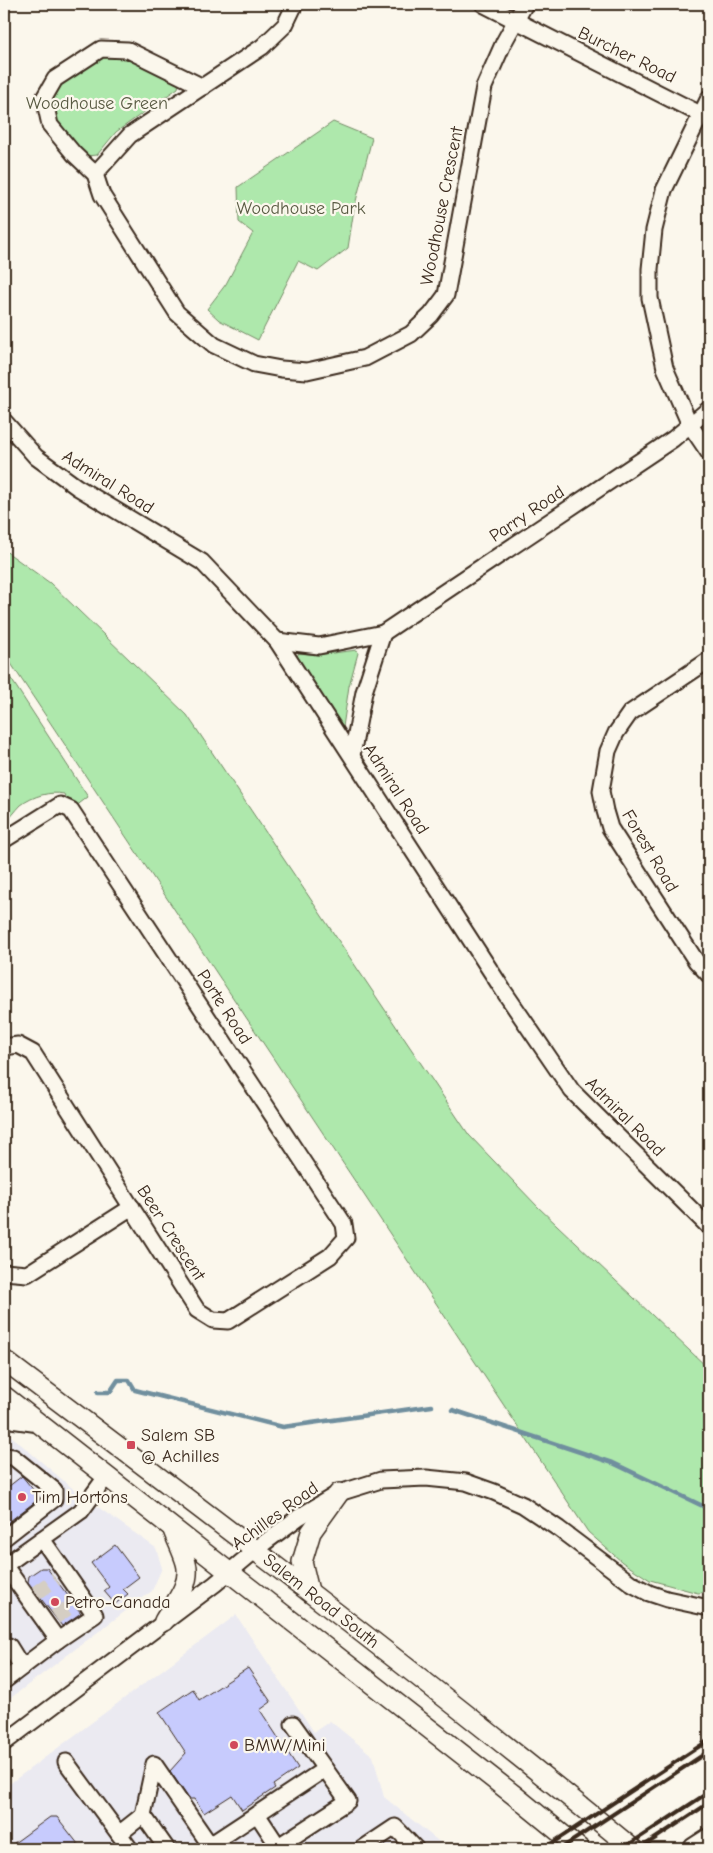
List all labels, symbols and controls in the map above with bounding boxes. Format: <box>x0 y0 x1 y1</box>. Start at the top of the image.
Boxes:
street label: Burcher Road <box>575 22 679 88</box>
park label: Woodhouse Green <box>26 93 168 114</box>
street label: Woodhouse Crescent <box>416 124 468 287</box>
park label: Woodhouse Park <box>237 198 366 219</box>
street label: Admiral Road <box>58 446 158 518</box>
street label: Parry Road <box>486 481 568 547</box>
street label: Admiral Road <box>359 740 433 838</box>
street label: Forest Road <box>617 806 683 896</box>
street label: Porte Road <box>192 966 256 1048</box>
street label: Admiral Road <box>581 1073 669 1161</box>
street label: Beer Crescent <box>132 1181 210 1285</box>
place label: Salem SB @ Achilles <box>141 1425 219 1467</box>
marker: Salem SB @ Achilles <box>125 1439 137 1451</box>
street label: Achilles Road <box>228 1477 322 1555</box>
place label: Tim Hortons <box>32 1487 128 1508</box>
marker: Tim Hortons <box>16 1491 28 1503</box>
street label: Salem Road South <box>259 1549 383 1653</box>
place label: Petro-Canada <box>65 1592 171 1613</box>
marker: Petro-Canada <box>49 1596 61 1608</box>
place label: BMW/Mini <box>244 1735 326 1756</box>
marker: BMW/Mini <box>228 1739 240 1751</box>

